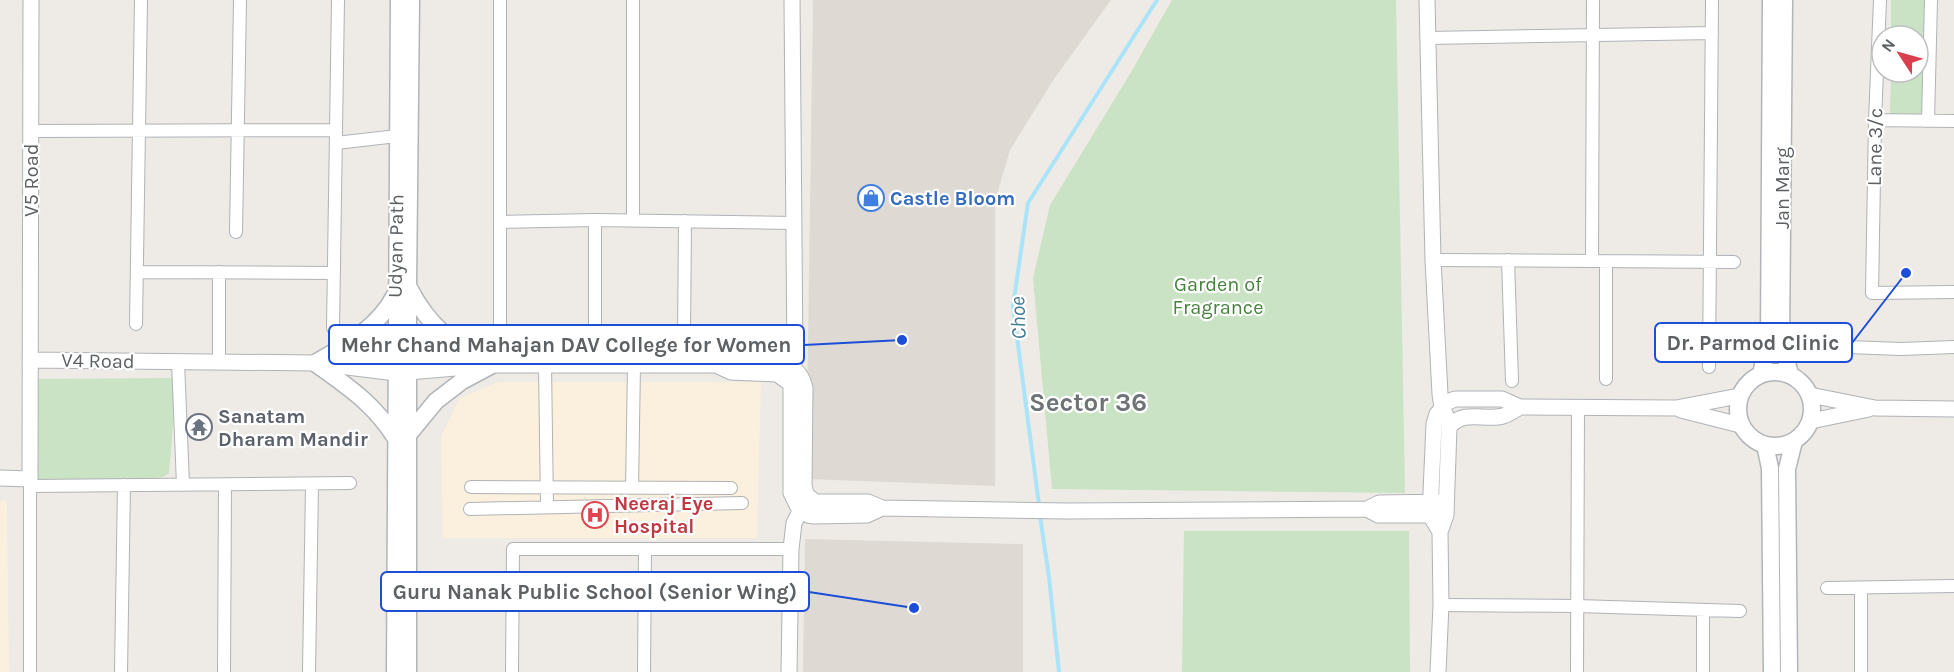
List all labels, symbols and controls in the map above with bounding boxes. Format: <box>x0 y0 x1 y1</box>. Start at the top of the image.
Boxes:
north arrow <box>1870 24 1930 84</box>
text: N <box>1877 35 1899 56</box>
street label: Lane 3/c <box>1863 108 1887 186</box>
street label: V5 Road <box>20 143 43 217</box>
street label: Jan Marg <box>1771 147 1794 229</box>
shop icon: Castle Bloom <box>856 183 886 213</box>
place label: Castle Bloom <box>890 187 1015 210</box>
street label: Udyan Path <box>384 194 408 298</box>
park label: Garden of Fragrance <box>1173 273 1263 319</box>
water label: Choe <box>1005 296 1031 340</box>
callout: Dr. Parmod Clinic <box>1655 323 1852 362</box>
callout: Mehr Chand Mahajan DAV College for Women <box>329 325 804 364</box>
text: Dr. Parmod Clinic <box>1667 331 1839 355</box>
text: Mehr Chand Mahajan DAV College for Women <box>341 333 791 357</box>
street label: V4 Road <box>61 349 135 373</box>
district label: Sector 36 <box>1029 387 1147 418</box>
place label: Sanatam Dharam Mandir <box>218 405 368 451</box>
temple icon: Sanatam Dharam Mandir <box>184 412 214 442</box>
place label: Neeraj Eye Hospital <box>614 492 713 538</box>
hospital icon: Neeraj Eye Hospital <box>580 500 610 530</box>
callout: Guru Nanak Public School (Senior Wing) <box>381 572 809 611</box>
text: Guru Nanak Public School (Senior Wing) <box>393 580 797 604</box>

